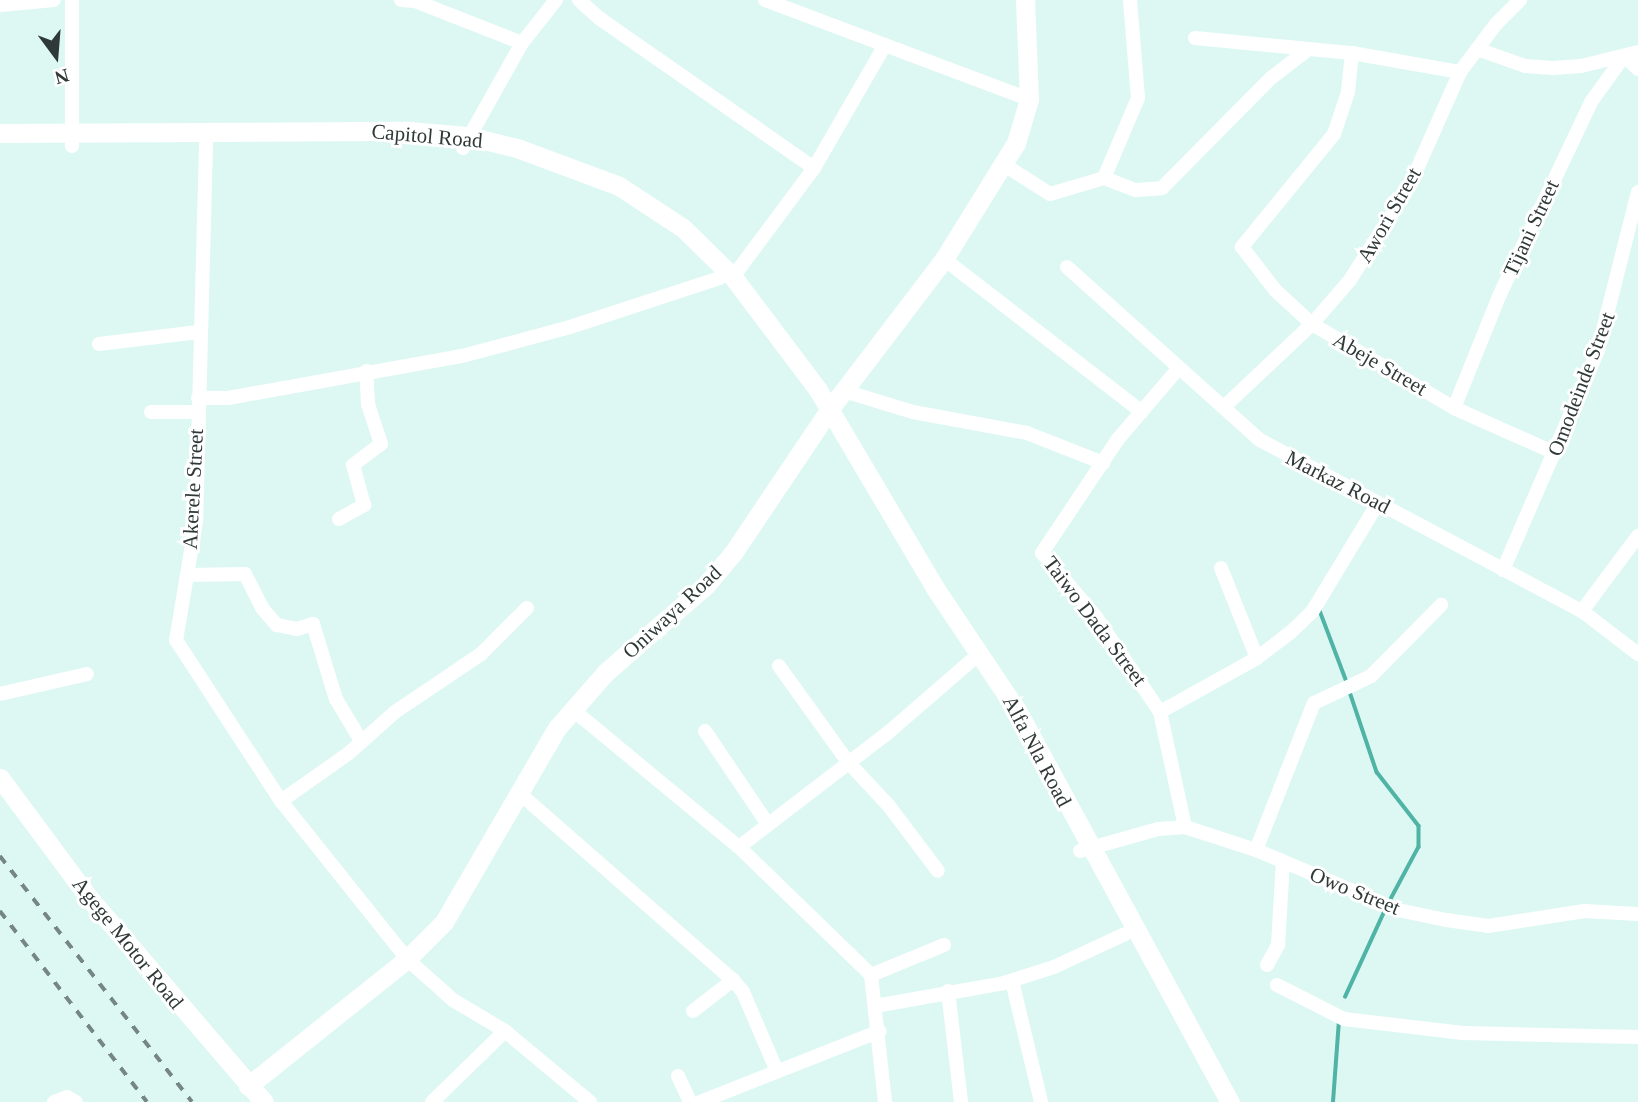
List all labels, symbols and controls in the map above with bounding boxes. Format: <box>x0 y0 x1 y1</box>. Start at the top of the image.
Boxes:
north arrow <box>21 21 91 91</box>
text: N <box>52 65 71 89</box>
street label: Capitol Road <box>370 119 484 153</box>
street label: Awori Street <box>1352 163 1426 267</box>
street label: Tijani Street <box>1498 176 1564 280</box>
street label: Omodeinde Street <box>1542 308 1620 460</box>
street label: Abeje Street <box>1329 327 1431 401</box>
street label: Akerele Street <box>177 428 209 550</box>
street label: Markaz Road <box>1282 445 1394 519</box>
street label: Taiwo Dada Street <box>1038 551 1152 691</box>
street label: Oniwaya Road <box>618 560 726 664</box>
street label: Alfa Nla Road <box>997 691 1077 811</box>
street label: Owo Street <box>1306 862 1404 920</box>
street label: Agege Motor Road <box>67 872 189 1014</box>

